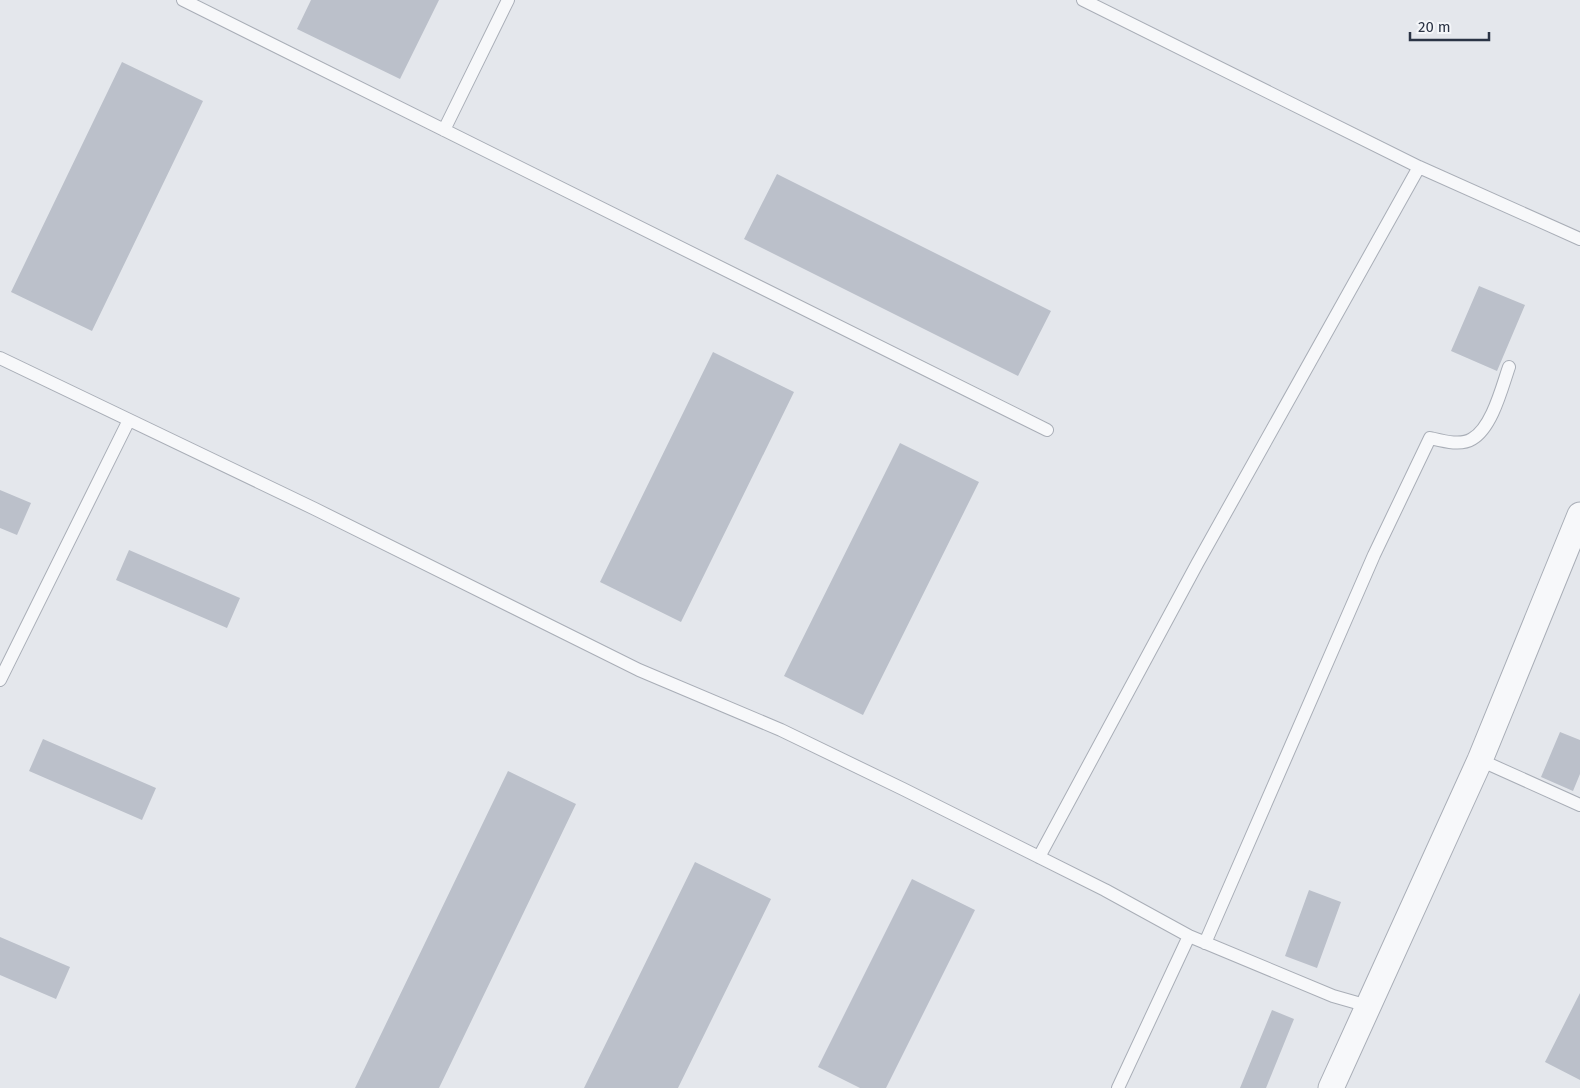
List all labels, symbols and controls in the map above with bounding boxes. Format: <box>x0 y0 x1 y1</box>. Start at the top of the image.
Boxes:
scale bar <box>1410 10 1489 42</box>
text: 20 m <box>1418 18 1451 36</box>

